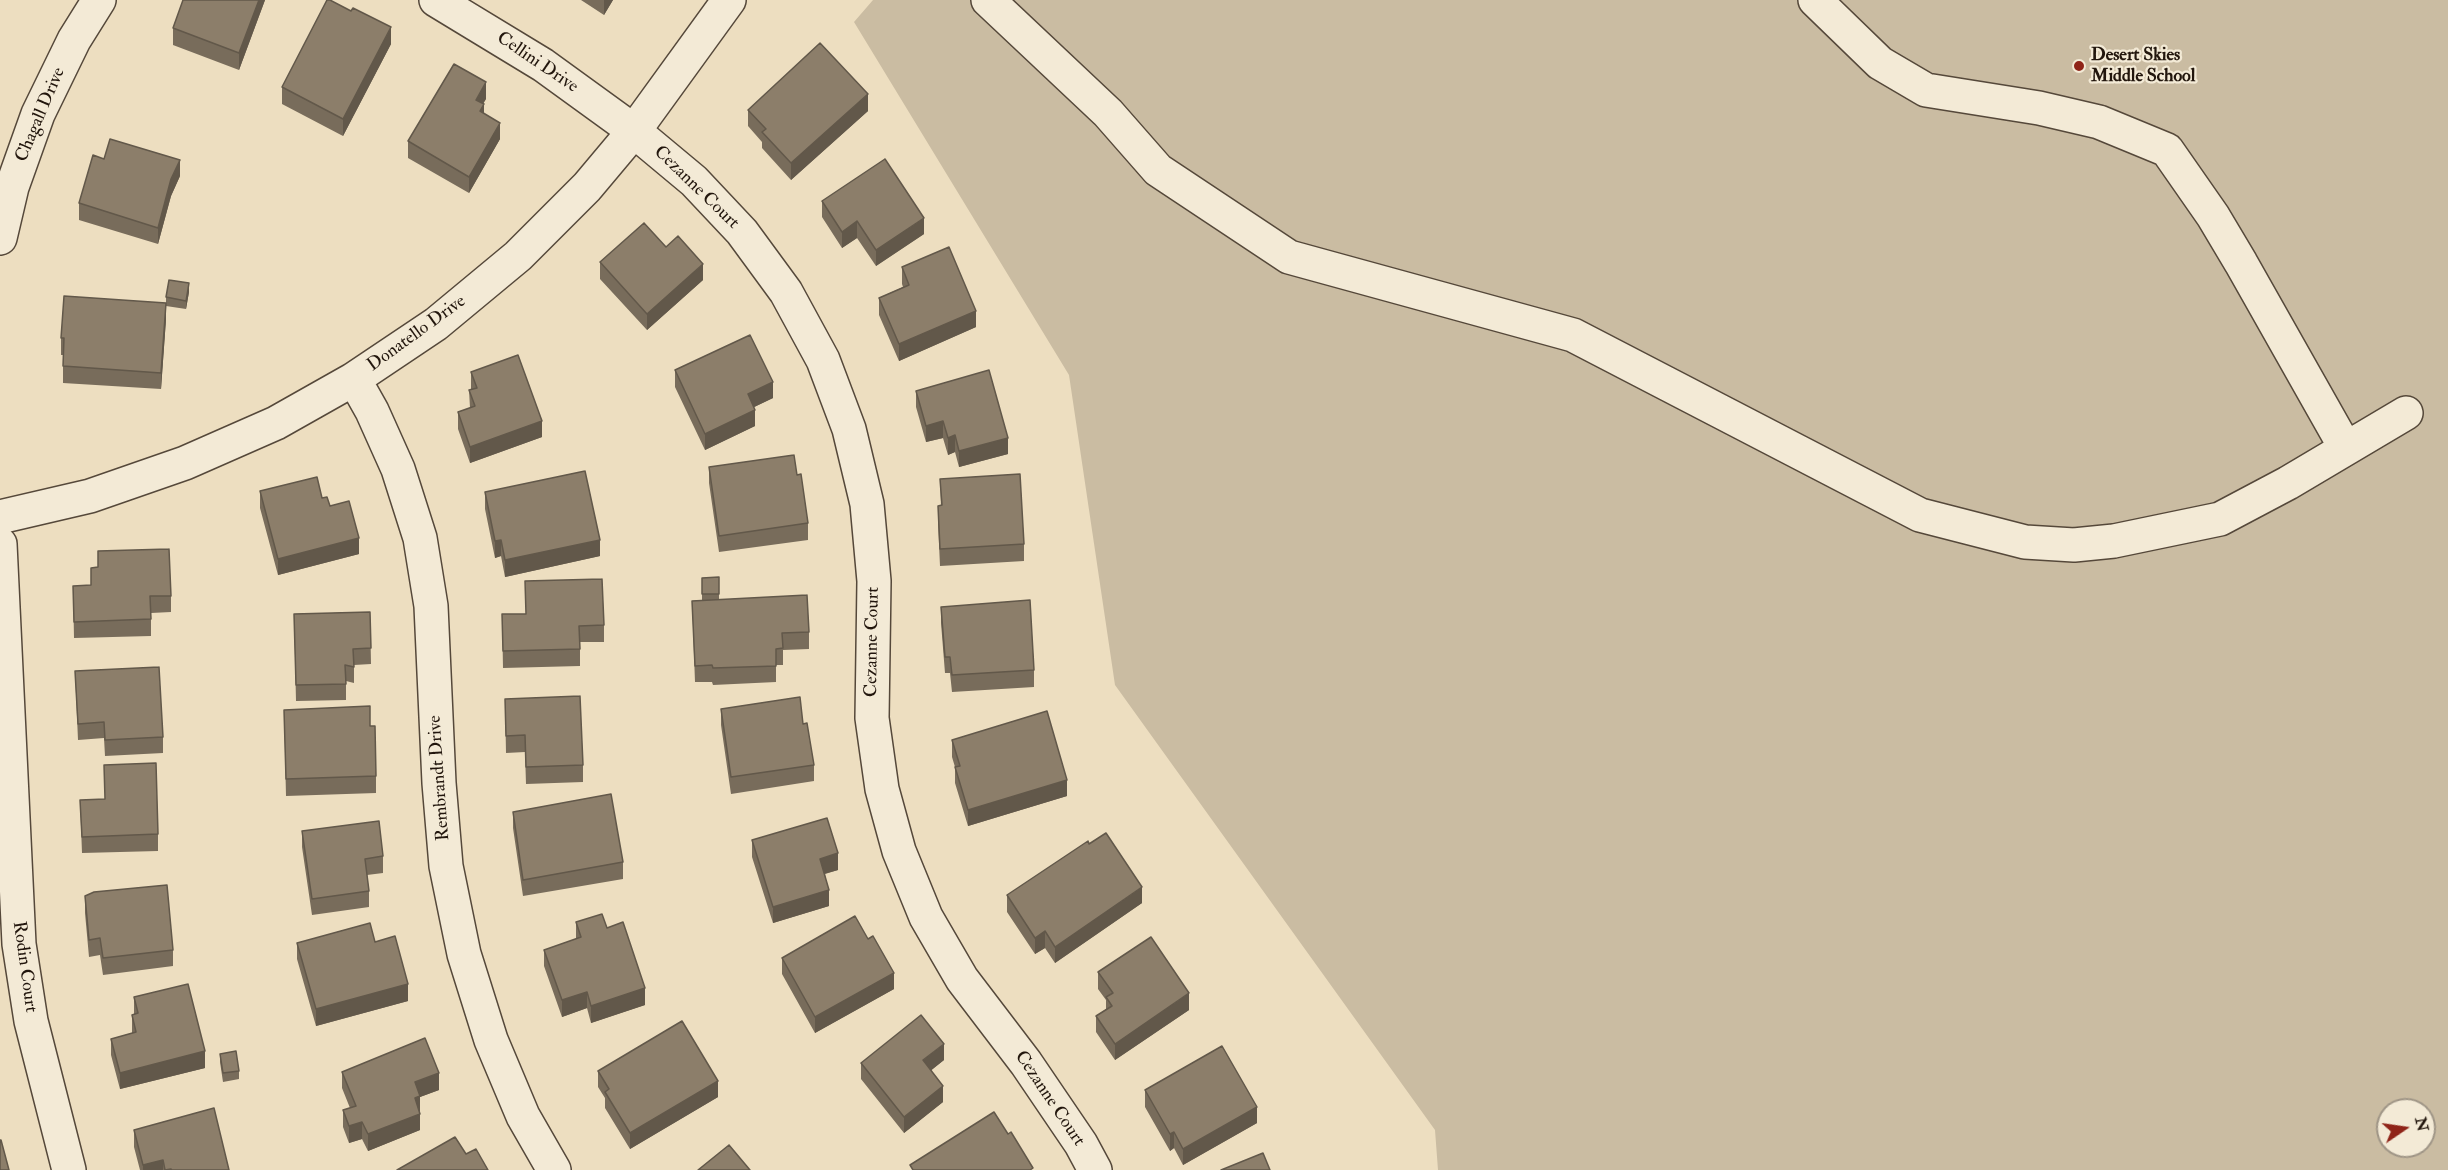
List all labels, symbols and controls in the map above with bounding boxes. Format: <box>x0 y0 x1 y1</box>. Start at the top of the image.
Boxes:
street label: Cellini Drive <box>492 28 582 98</box>
place label: Desert Skies Middle School <box>2091 45 2195 88</box>
marker: Desert Skies Middle School <box>2072 59 2086 73</box>
street label: Chagall Drive <box>11 65 71 165</box>
street label: Cezanne Court <box>649 142 743 234</box>
street label: Donatello Drive <box>364 291 470 377</box>
street label: Cezanne Court <box>861 587 885 697</box>
street label: Rembrandt Drive <box>425 714 455 842</box>
street label: Rodin Court <box>7 920 41 1014</box>
street label: Cezanne Court <box>1009 1047 1089 1151</box>
north arrow <box>2376 1098 2436 1158</box>
text: N <box>2410 1115 2433 1134</box>

